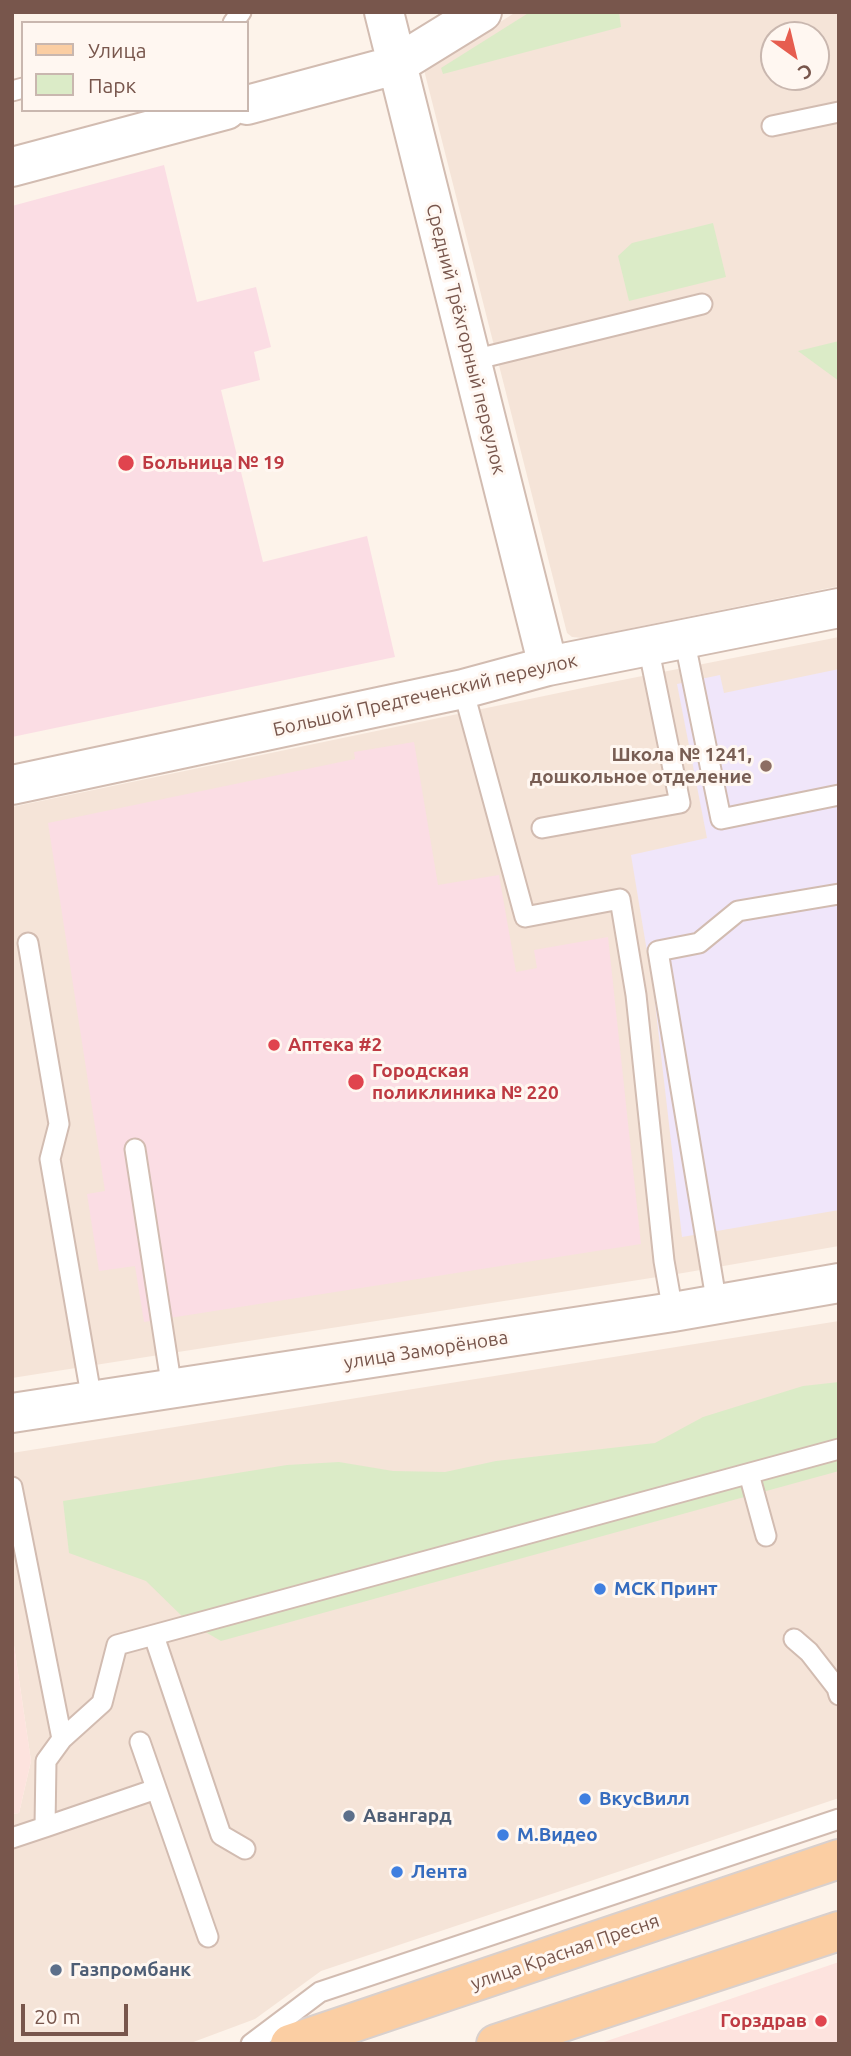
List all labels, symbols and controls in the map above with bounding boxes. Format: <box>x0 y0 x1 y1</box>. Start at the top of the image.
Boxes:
legend <box>21 21 248 112</box>
north arrow <box>760 21 830 91</box>
text: Улица <box>88 38 146 62</box>
text: С <box>794 59 817 84</box>
text: Парк <box>88 73 136 97</box>
street label: Средний Трёхгорный переулок <box>421 201 511 477</box>
place label: Больница № 19 <box>142 452 284 474</box>
marker: Больница № 19 <box>116 453 136 473</box>
street label: Большой Предтеченский переулок <box>271 649 579 741</box>
place label: Школа № 1241, дошкольное отделение <box>530 744 752 788</box>
marker: Школа № 1241, дошкольное отделение <box>758 758 774 774</box>
place label: Аптека #2 <box>288 1034 382 1056</box>
marker: Аптека #2 <box>266 1037 282 1053</box>
place label: Городская поликлиника № 220 <box>372 1060 559 1104</box>
marker: Городская поликлиника № 220 <box>346 1072 366 1092</box>
street label: улица Заморёнова <box>342 1326 510 1374</box>
place label: МСК Принт <box>614 1578 718 1600</box>
marker: МСК Принт <box>592 1581 608 1597</box>
place label: ВкусВилл <box>599 1788 690 1810</box>
marker: ВкусВилл <box>577 1791 593 1807</box>
place label: Авангард <box>363 1805 452 1827</box>
marker: Авангард <box>341 1808 357 1824</box>
place label: М.Видео <box>517 1824 598 1846</box>
marker: М.Видео <box>495 1827 511 1843</box>
place label: Лента <box>411 1861 468 1883</box>
marker: Лента <box>389 1864 405 1880</box>
street label: улица Красная Пресня <box>468 1909 662 1995</box>
place label: Газпромбанк <box>70 1959 191 1981</box>
marker: Газпромбанк <box>48 1962 64 1978</box>
scale bar <box>24 1990 131 2034</box>
text: 20 m <box>34 2004 81 2028</box>
place label: Горздрав <box>720 2010 807 2032</box>
marker: Горздрав <box>813 2013 829 2029</box>

